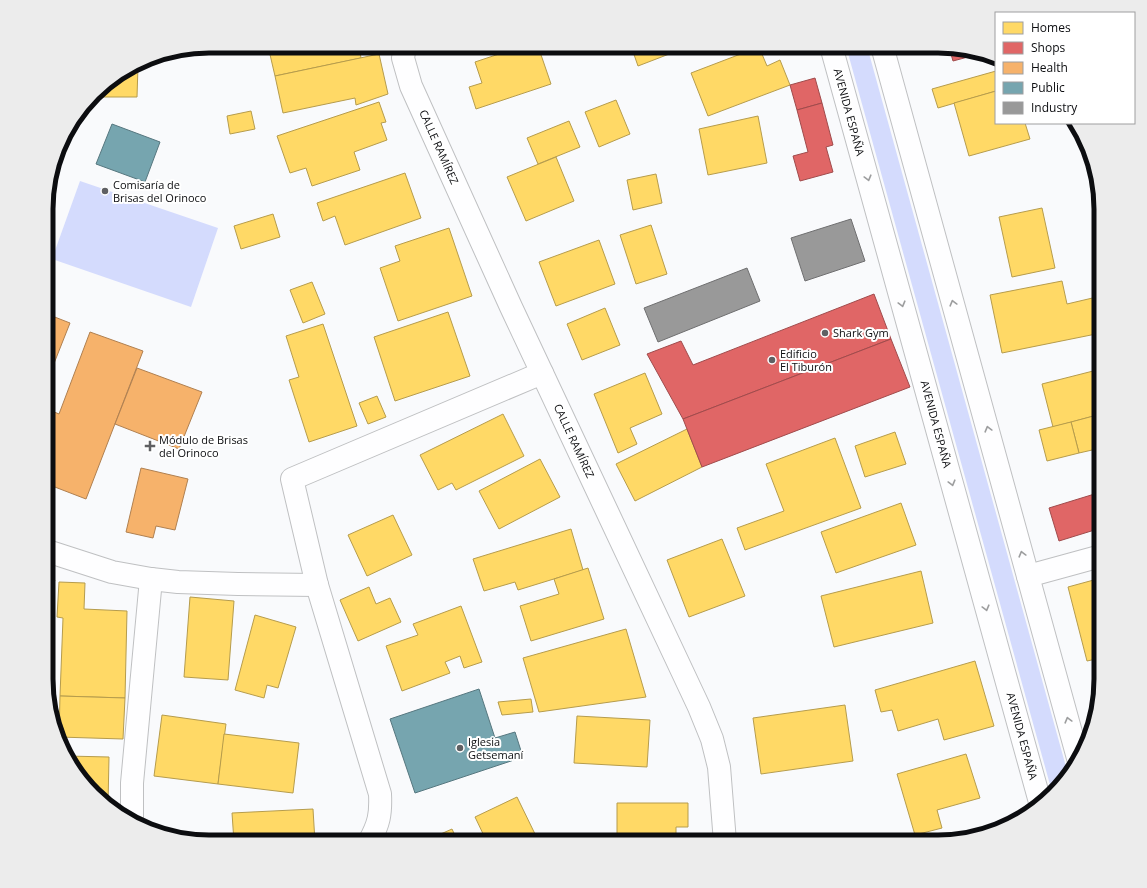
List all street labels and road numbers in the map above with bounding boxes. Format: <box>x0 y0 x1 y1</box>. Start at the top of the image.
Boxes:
street label: AVENIDA ESPAÑA <box>831 67 868 157</box>
street label: CALLE RAMÍREZ <box>416 107 463 187</box>
street label: AVENIDA ESPAÑA <box>918 379 955 469</box>
street label: CALLE RAMÍREZ <box>551 401 598 480</box>
street label: AVENIDA ESPAÑA <box>1004 691 1041 781</box>

